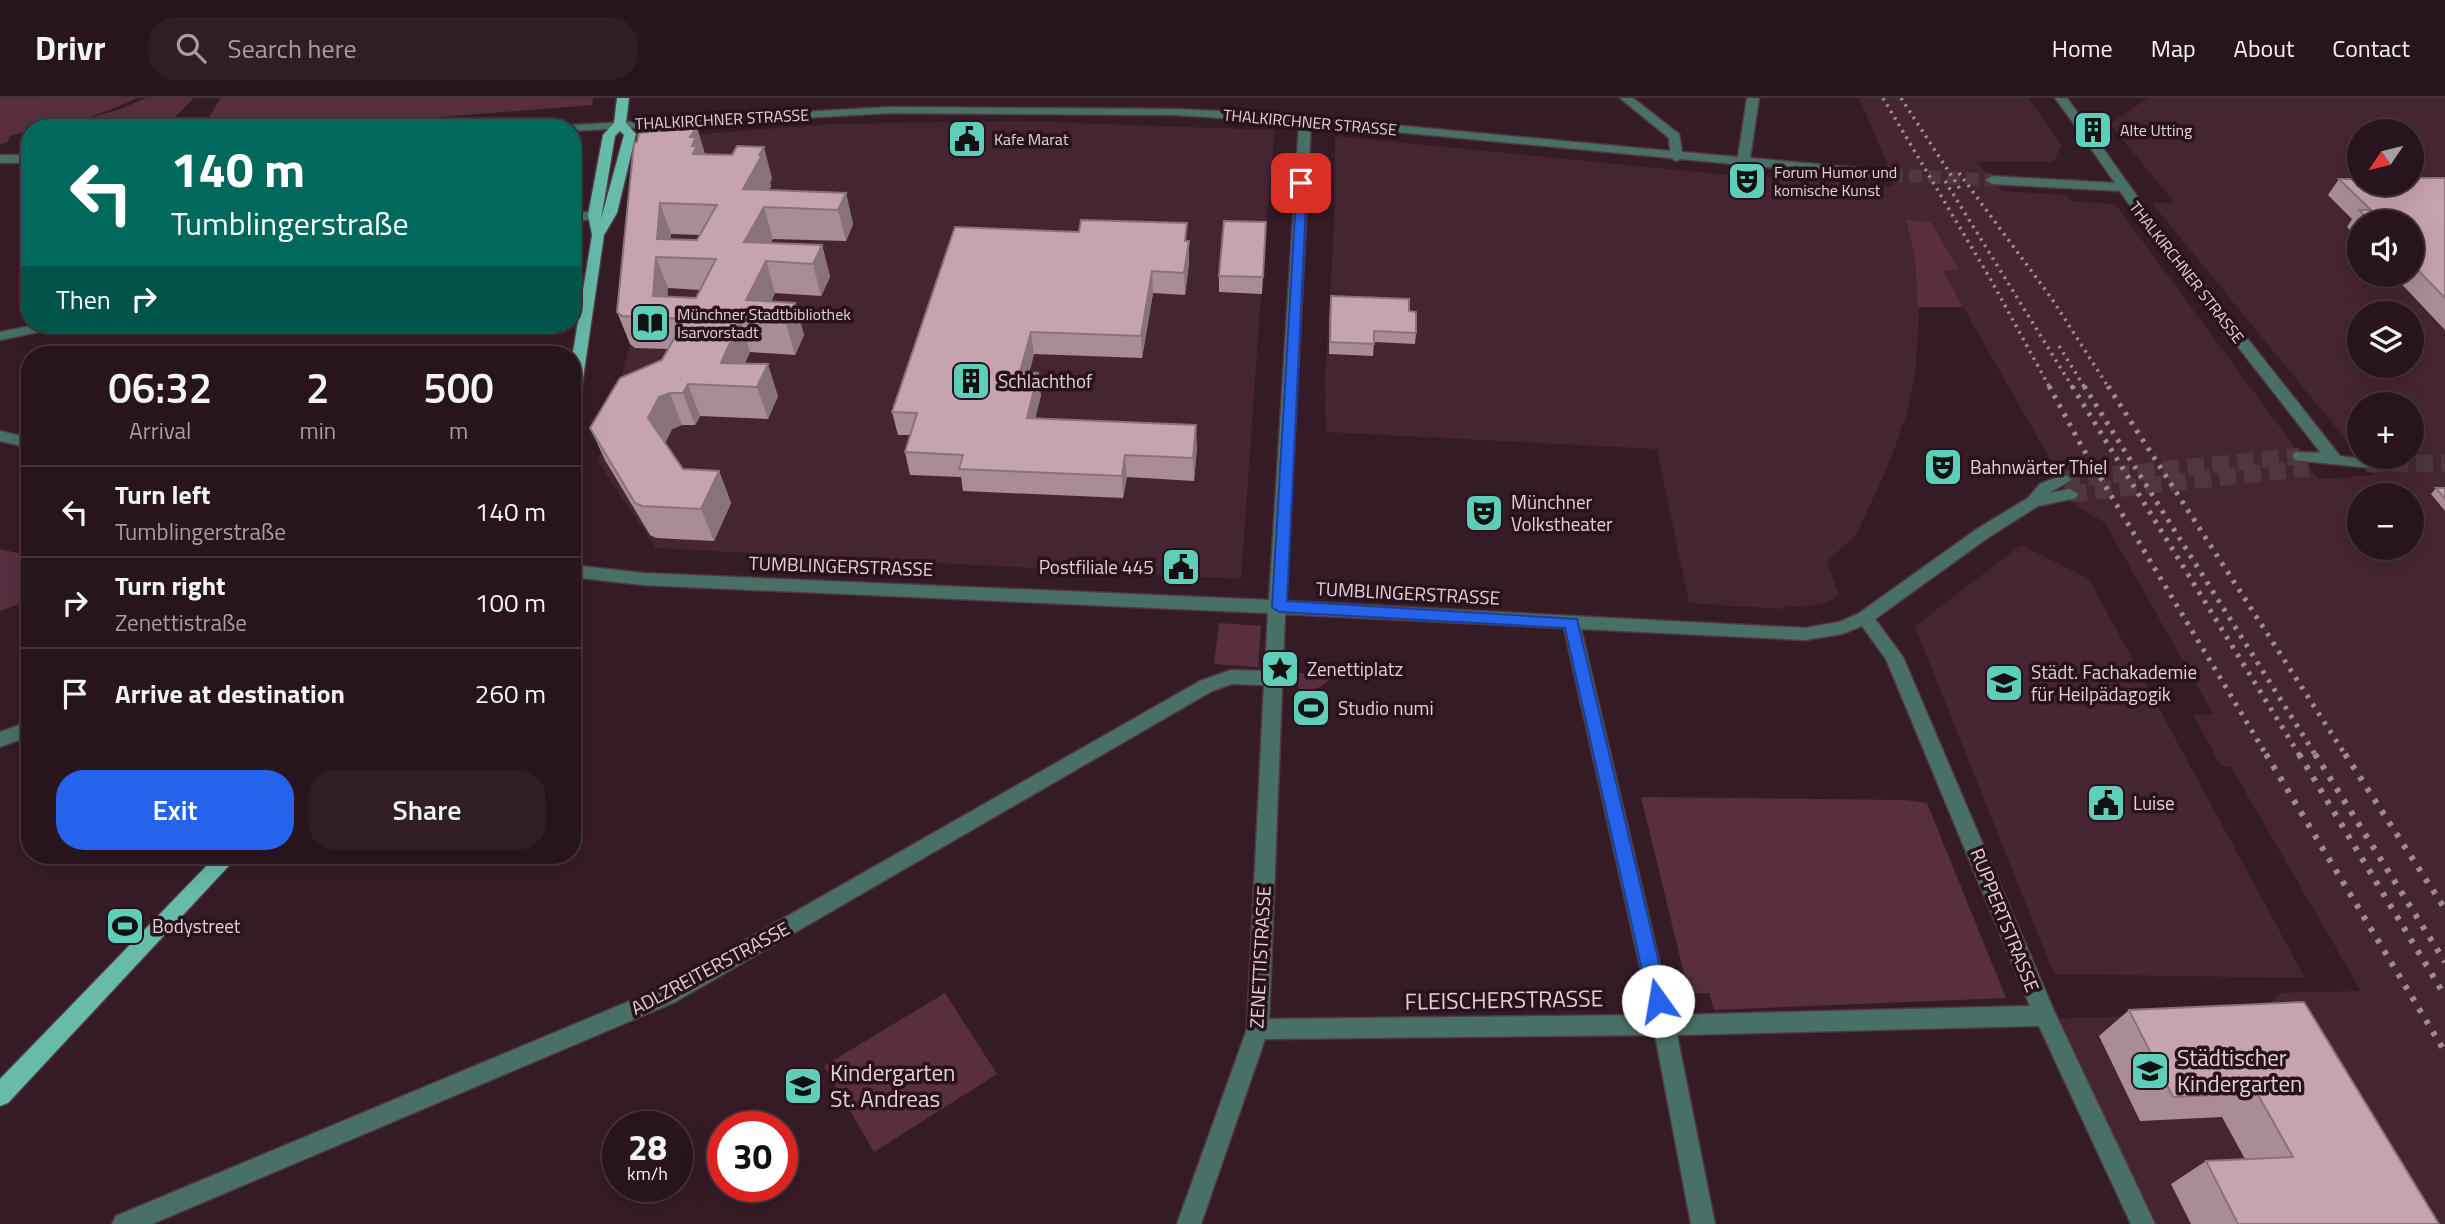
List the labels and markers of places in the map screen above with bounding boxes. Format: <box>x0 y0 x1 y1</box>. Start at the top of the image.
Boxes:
building icon: Alte Utting <box>2072 109 2114 151</box>
public building icon: Kafe Marat <box>946 118 988 160</box>
place label: Alte Utting <box>2120 118 2192 142</box>
place label: Kafe Marat <box>994 127 1069 151</box>
pin <box>1271 153 1331 213</box>
theatre icon: Forum Humor und komische Kunst <box>1726 160 1768 202</box>
place label: Forum Humor und komische Kunst <box>1774 160 1897 202</box>
library icon: Münchner Stadtbibliothek Isarvorstadt <box>629 302 671 344</box>
place label: Münchner Stadtbibliothek Isarvorstadt <box>677 302 851 344</box>
building icon: Schlachthof <box>950 360 992 402</box>
place label: Schlachthof <box>998 366 1093 395</box>
theatre icon: Bahnwärter Thiel <box>1922 446 1964 488</box>
place label: Bahnwärter Thiel <box>1970 452 2107 481</box>
place label: Münchner Volkstheater <box>1511 487 1613 538</box>
theatre icon: Münchner Volkstheater <box>1463 492 1505 534</box>
public building icon: Postfiliale 445 <box>1160 546 1202 588</box>
place label: Postfiliale 445 <box>1039 552 1154 581</box>
place icon: Zenettiplatz <box>1259 648 1301 690</box>
place label: Zenettiplatz <box>1307 654 1403 683</box>
place label: Städt. Fachakademie für Heilpädagogik <box>2031 657 2197 708</box>
school or university icon: Städt. Fachakademie für Heilpädagogik <box>1983 662 2025 704</box>
sports icon: Studio numi <box>1290 687 1332 729</box>
place label: Studio numi <box>1338 693 1434 722</box>
public building icon: Luise <box>2085 782 2127 824</box>
place label: Luise <box>2133 788 2175 817</box>
sports icon: Bodystreet <box>104 905 146 947</box>
place label: Bodystreet <box>152 911 241 940</box>
place label: Städtischer Kindergarten <box>2177 1040 2302 1101</box>
school or university icon: Städtischer Kindergarten <box>2129 1050 2171 1092</box>
place label: Kindergarten St. Andreas <box>830 1055 955 1116</box>
school or university icon: Kindergarten St. Andreas <box>782 1065 824 1107</box>

